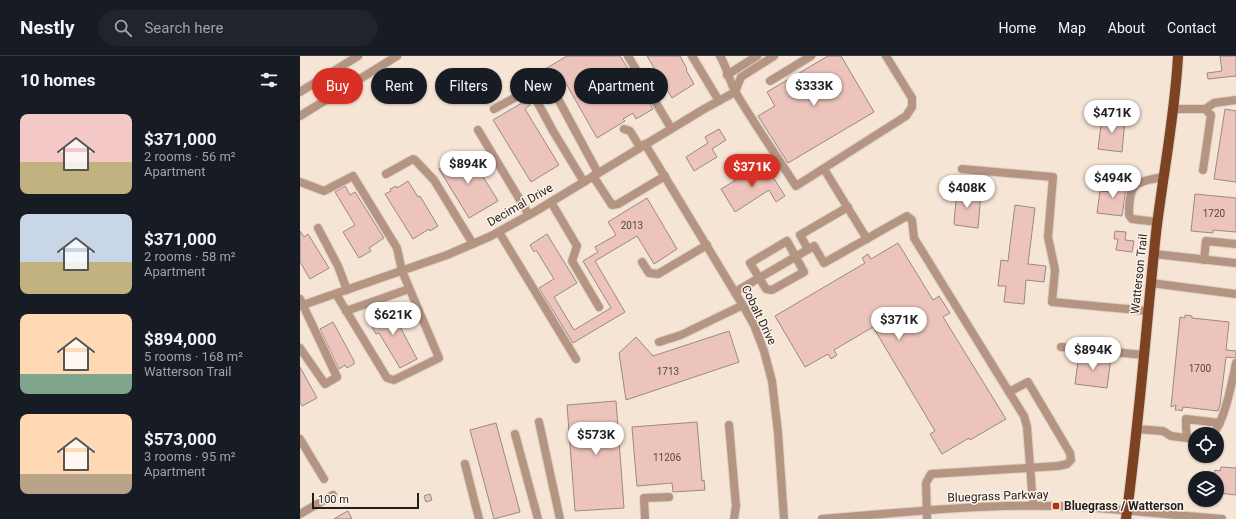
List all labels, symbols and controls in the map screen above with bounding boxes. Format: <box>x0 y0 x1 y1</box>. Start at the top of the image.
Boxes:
search box <box>98 10 378 46</box>
text: Nestly <box>20 16 74 39</box>
icon: search <box>112 17 134 39</box>
text: Search here <box>144 19 223 37</box>
text: Home <box>998 20 1036 36</box>
text: Map <box>1058 20 1086 36</box>
text: About <box>1108 20 1145 36</box>
text: Contact <box>1167 20 1216 36</box>
chip: Buy <box>312 68 363 104</box>
chip: Rent <box>371 68 427 104</box>
chip: Filters <box>435 68 502 104</box>
chip: New <box>510 68 566 104</box>
chip: Apartment <box>574 68 668 104</box>
icon: filters <box>258 69 280 91</box>
text: 10 homes <box>20 70 96 90</box>
pin: $333K <box>786 73 842 107</box>
text: $333K <box>795 78 833 93</box>
pin: $471K <box>1084 100 1140 134</box>
text: $471K <box>1093 105 1131 120</box>
text: $371,000 <box>144 129 216 149</box>
icon: home <box>52 130 100 178</box>
text: 2 rooms · 56 m² <box>144 149 236 164</box>
pin: $894K <box>440 151 496 185</box>
pin: $371K <box>724 154 780 188</box>
text: $894K <box>449 156 487 171</box>
text: $371K <box>733 159 771 174</box>
text: Apartment <box>144 164 206 179</box>
pin: $494K <box>1085 165 1141 199</box>
text: $494K <box>1094 170 1132 185</box>
pin: $408K <box>939 175 995 209</box>
text: $408K <box>948 180 986 195</box>
street label: Decimal Drive <box>485 181 555 229</box>
house number: 1720 <box>1203 208 1226 219</box>
house number: 2013 <box>621 220 643 231</box>
text: $371,000 <box>144 229 216 249</box>
icon: home <box>52 230 100 278</box>
street label: Watterson Trail <box>1128 233 1150 315</box>
text: 2 rooms · 58 m² <box>144 249 236 264</box>
text: Apartment <box>144 264 206 279</box>
street label: Cobalt Drive <box>739 283 779 347</box>
pin: $621K <box>365 302 421 336</box>
text: $621K <box>374 307 412 322</box>
pin: $371K <box>871 307 927 341</box>
text: $371K <box>880 312 918 327</box>
text: $894,000 <box>144 329 216 349</box>
icon: home <box>52 330 100 378</box>
pin: $894K <box>1065 337 1121 371</box>
text: $894K <box>1074 342 1112 357</box>
text: 5 rooms · 168 m² <box>144 349 243 364</box>
house number: 1700 <box>1189 363 1212 374</box>
text: Watterson Trail <box>144 364 231 379</box>
house number: 1713 <box>657 366 679 377</box>
pin: $573K <box>568 422 624 456</box>
text: $573K <box>577 427 615 442</box>
map controls <box>1188 427 1224 507</box>
button: locate <box>1188 427 1224 463</box>
text: $573,000 <box>144 429 216 449</box>
icon: home <box>52 430 100 478</box>
text: 3 rooms · 95 m² <box>144 449 236 464</box>
house number: 11206 <box>653 452 681 463</box>
text: Apartment <box>144 464 206 479</box>
button: layers <box>1188 471 1224 507</box>
street label: Bluegrass Parkway <box>947 487 1049 505</box>
scale bar <box>312 491 419 510</box>
text: 100 m <box>318 493 349 506</box>
place label: Bluegrass / Watterson <box>1064 499 1184 513</box>
marker: Bluegrass / Watterson <box>1051 501 1061 511</box>

